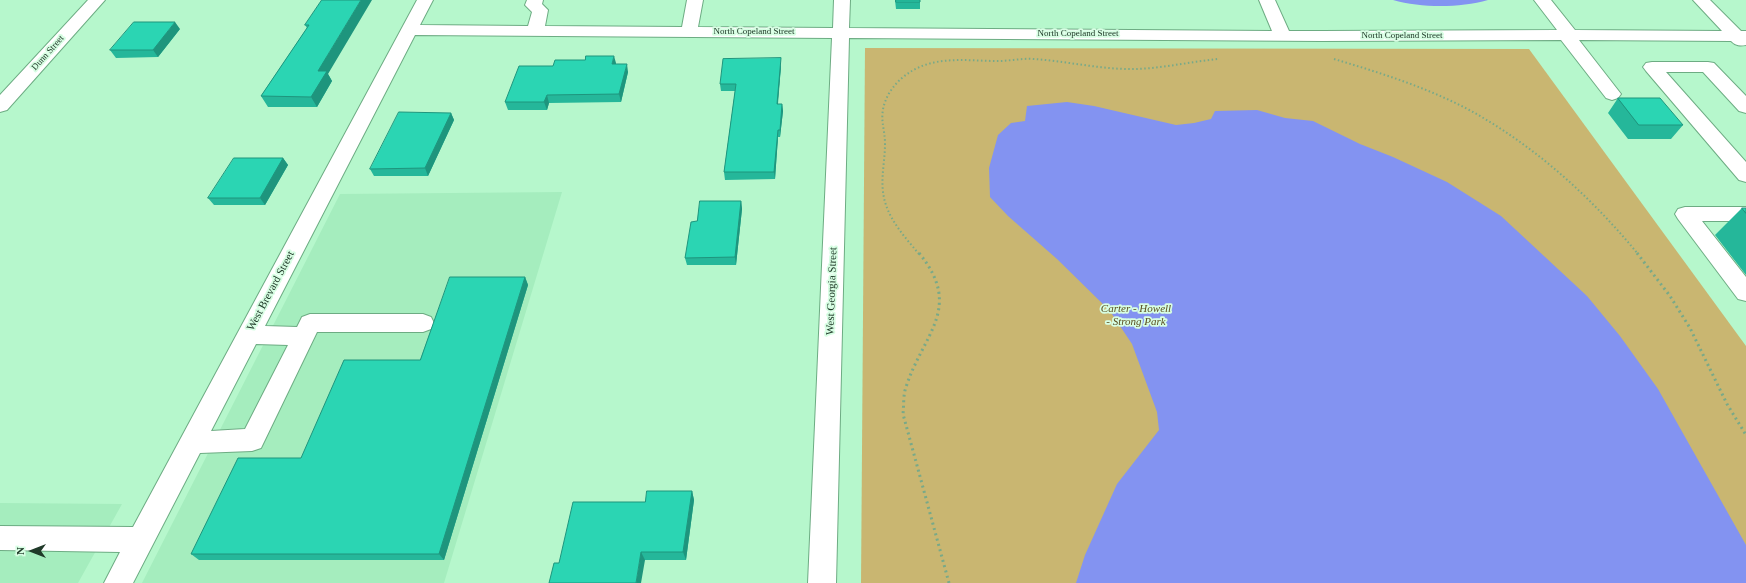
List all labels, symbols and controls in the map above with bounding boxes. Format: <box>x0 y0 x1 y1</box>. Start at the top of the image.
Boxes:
street label: North Copeland Street <box>714 27 794 37</box>
street label: North Copeland Street <box>1038 29 1118 39</box>
street label: North Copeland Street <box>1362 31 1442 41</box>
street label: Dunn Street <box>30 33 66 73</box>
street label: West Georgia Street <box>824 247 840 335</box>
street label: West Brevard Street <box>244 249 298 333</box>
park label: Carter - Howell - Strong Park <box>1101 302 1171 328</box>
north arrow <box>12 531 52 571</box>
text: N <box>14 547 26 555</box>

